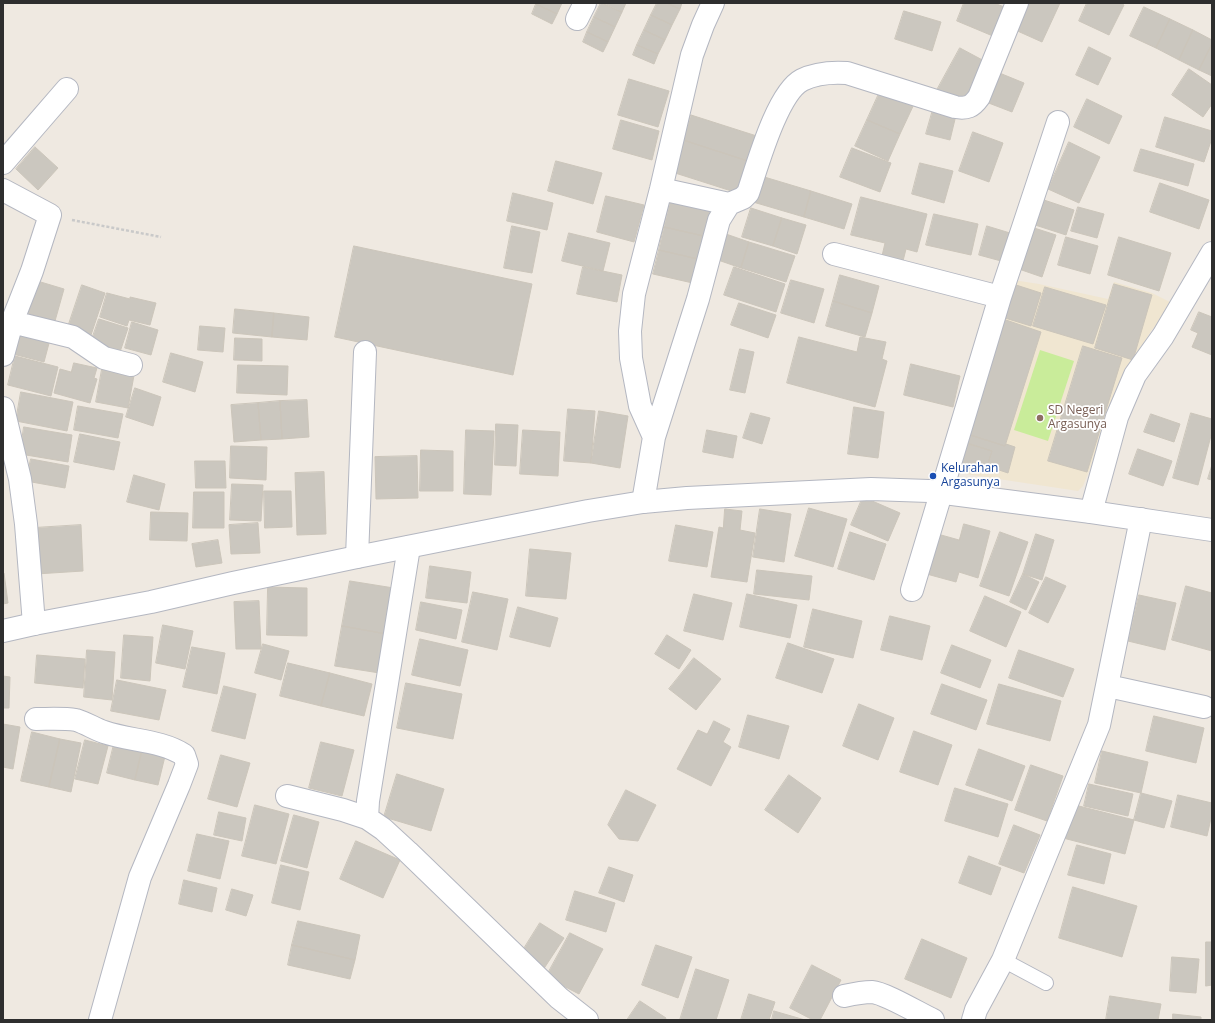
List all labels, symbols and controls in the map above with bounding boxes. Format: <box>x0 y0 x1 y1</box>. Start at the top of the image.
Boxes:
place label: SD Negeri Argasunya <box>1048 404 1107 432</box>
marker: SD Negeri Argasunya <box>1035 413 1045 423</box>
place label: Kelurahan Argasunya <box>941 462 1000 490</box>
marker: Kelurahan Argasunya <box>928 471 938 481</box>

